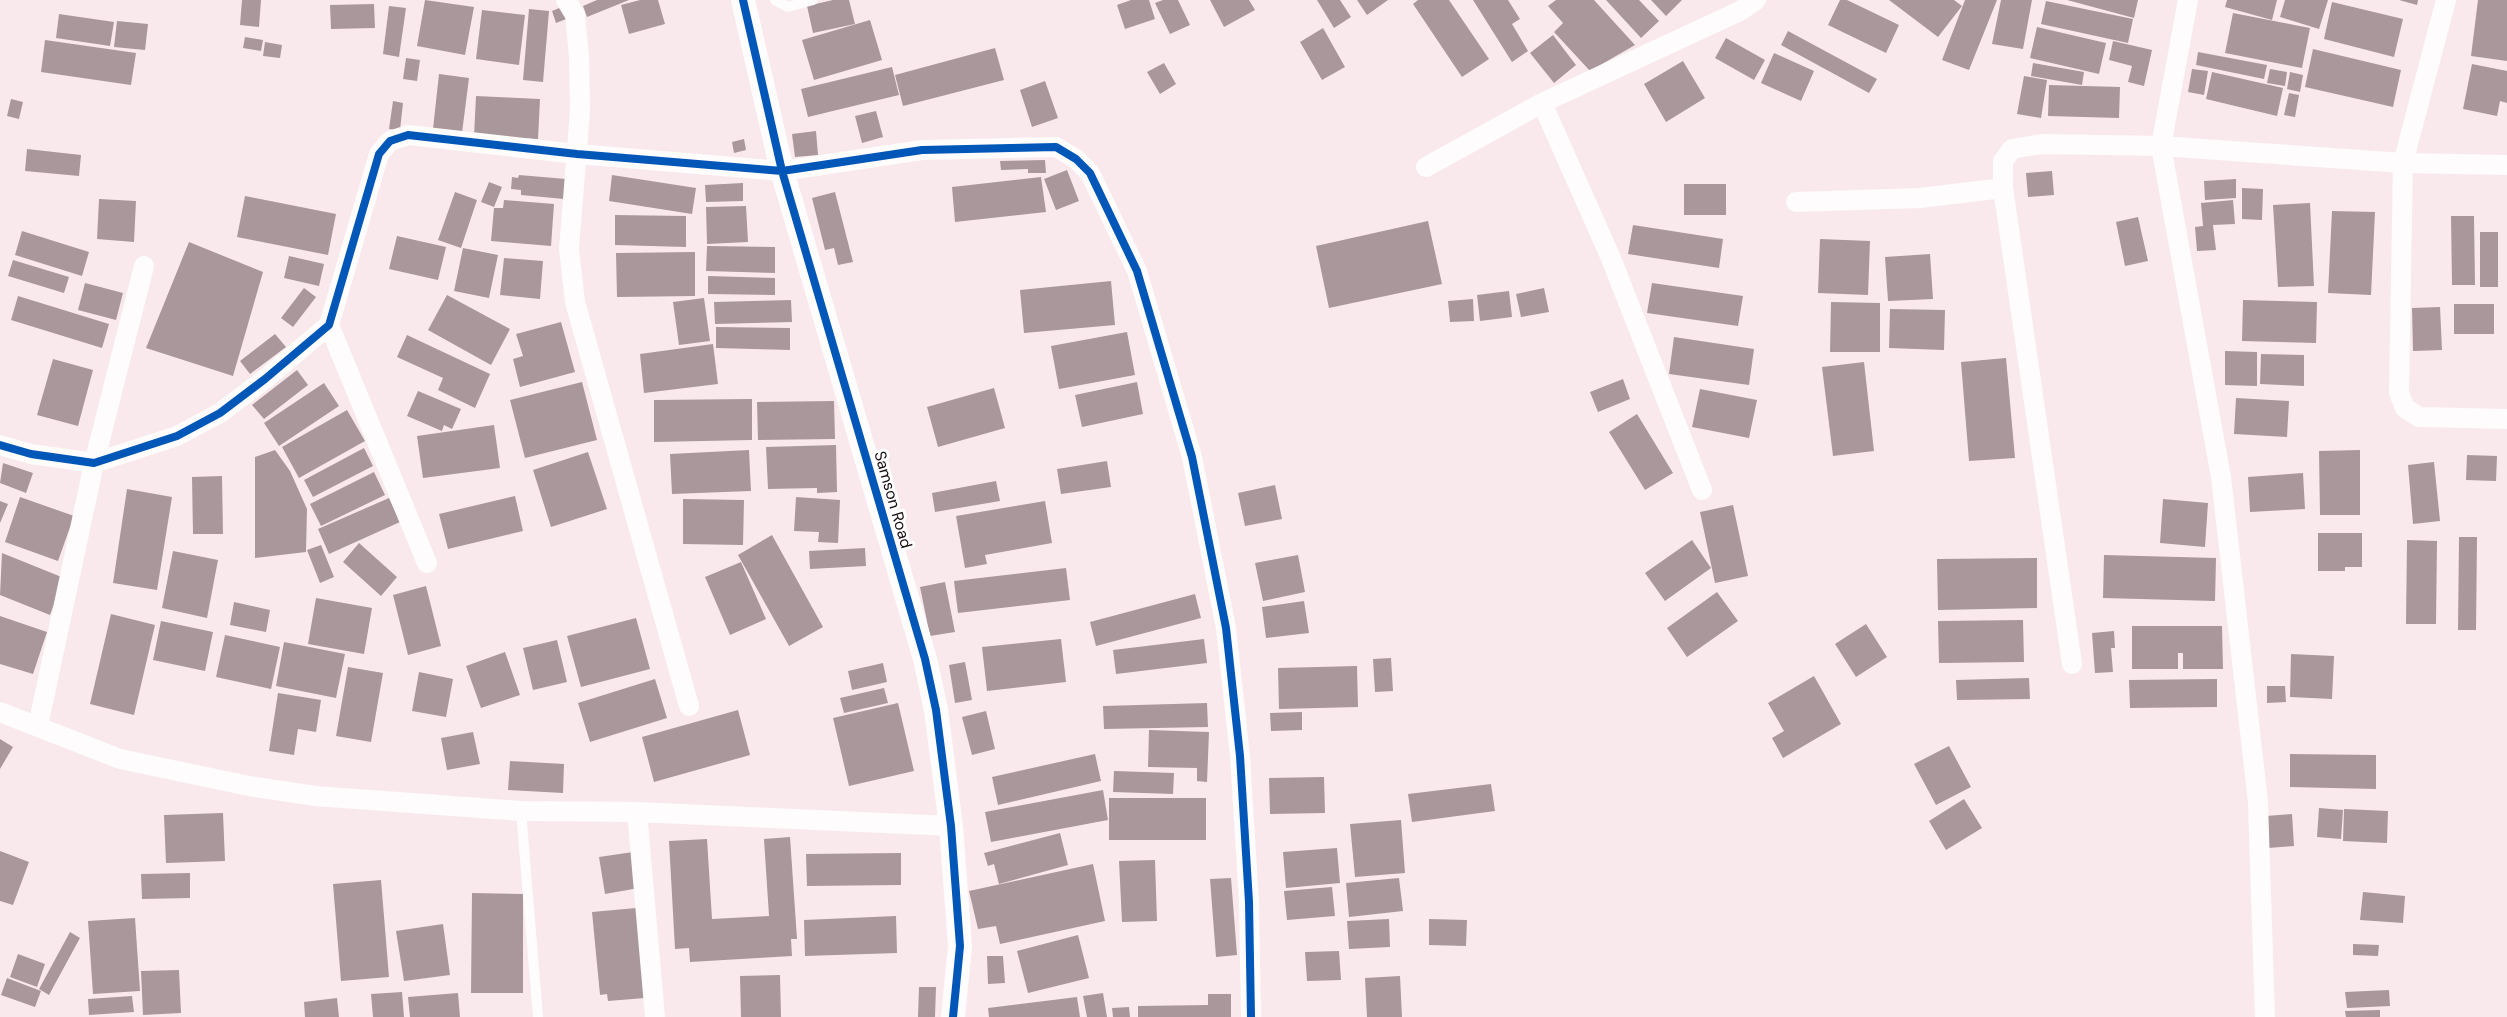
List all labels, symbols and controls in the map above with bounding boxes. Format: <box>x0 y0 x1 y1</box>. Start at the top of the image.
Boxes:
street label: Samson Road <box>869 449 915 551</box>

